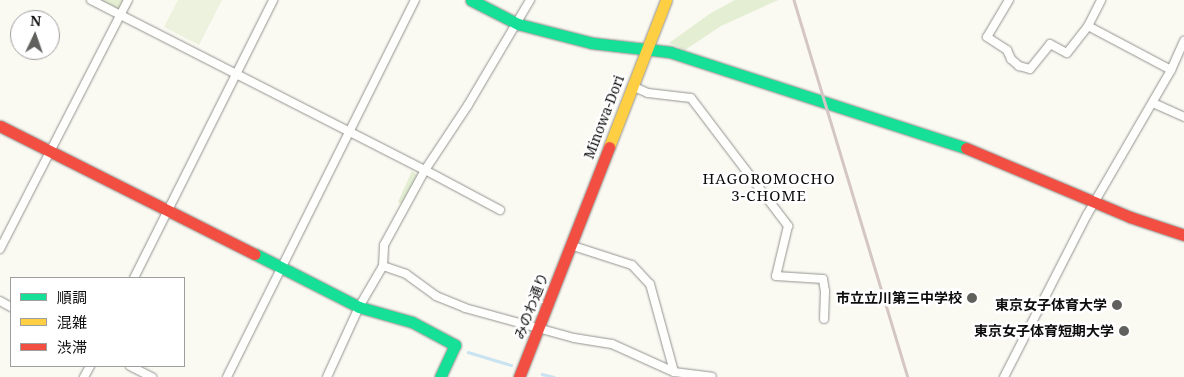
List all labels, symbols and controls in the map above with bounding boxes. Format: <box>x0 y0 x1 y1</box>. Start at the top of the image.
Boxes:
north arrow <box>10 10 60 60</box>
text: N <box>30 11 42 30</box>
street label: Minowa-Dori <box>580 73 628 161</box>
district label: HAGOROMOCHO 3-CHOME <box>701 169 837 204</box>
street label: みのわ通り <box>511 270 551 342</box>
legend <box>10 277 185 367</box>
text: 順調 <box>57 287 87 307</box>
place label: 市立立川第三中学校 <box>836 290 962 306</box>
marker: 市立立川第三中学校 <box>966 292 978 304</box>
place label: 東京女子体育大学 <box>995 297 1107 313</box>
marker: 東京女子体育大学 <box>1111 299 1123 311</box>
text: 混雑 <box>57 312 87 332</box>
place label: 東京女子体育短期大学 <box>974 323 1114 339</box>
marker: 東京女子体育短期大学 <box>1118 325 1130 337</box>
text: 渋滞 <box>57 337 87 357</box>

